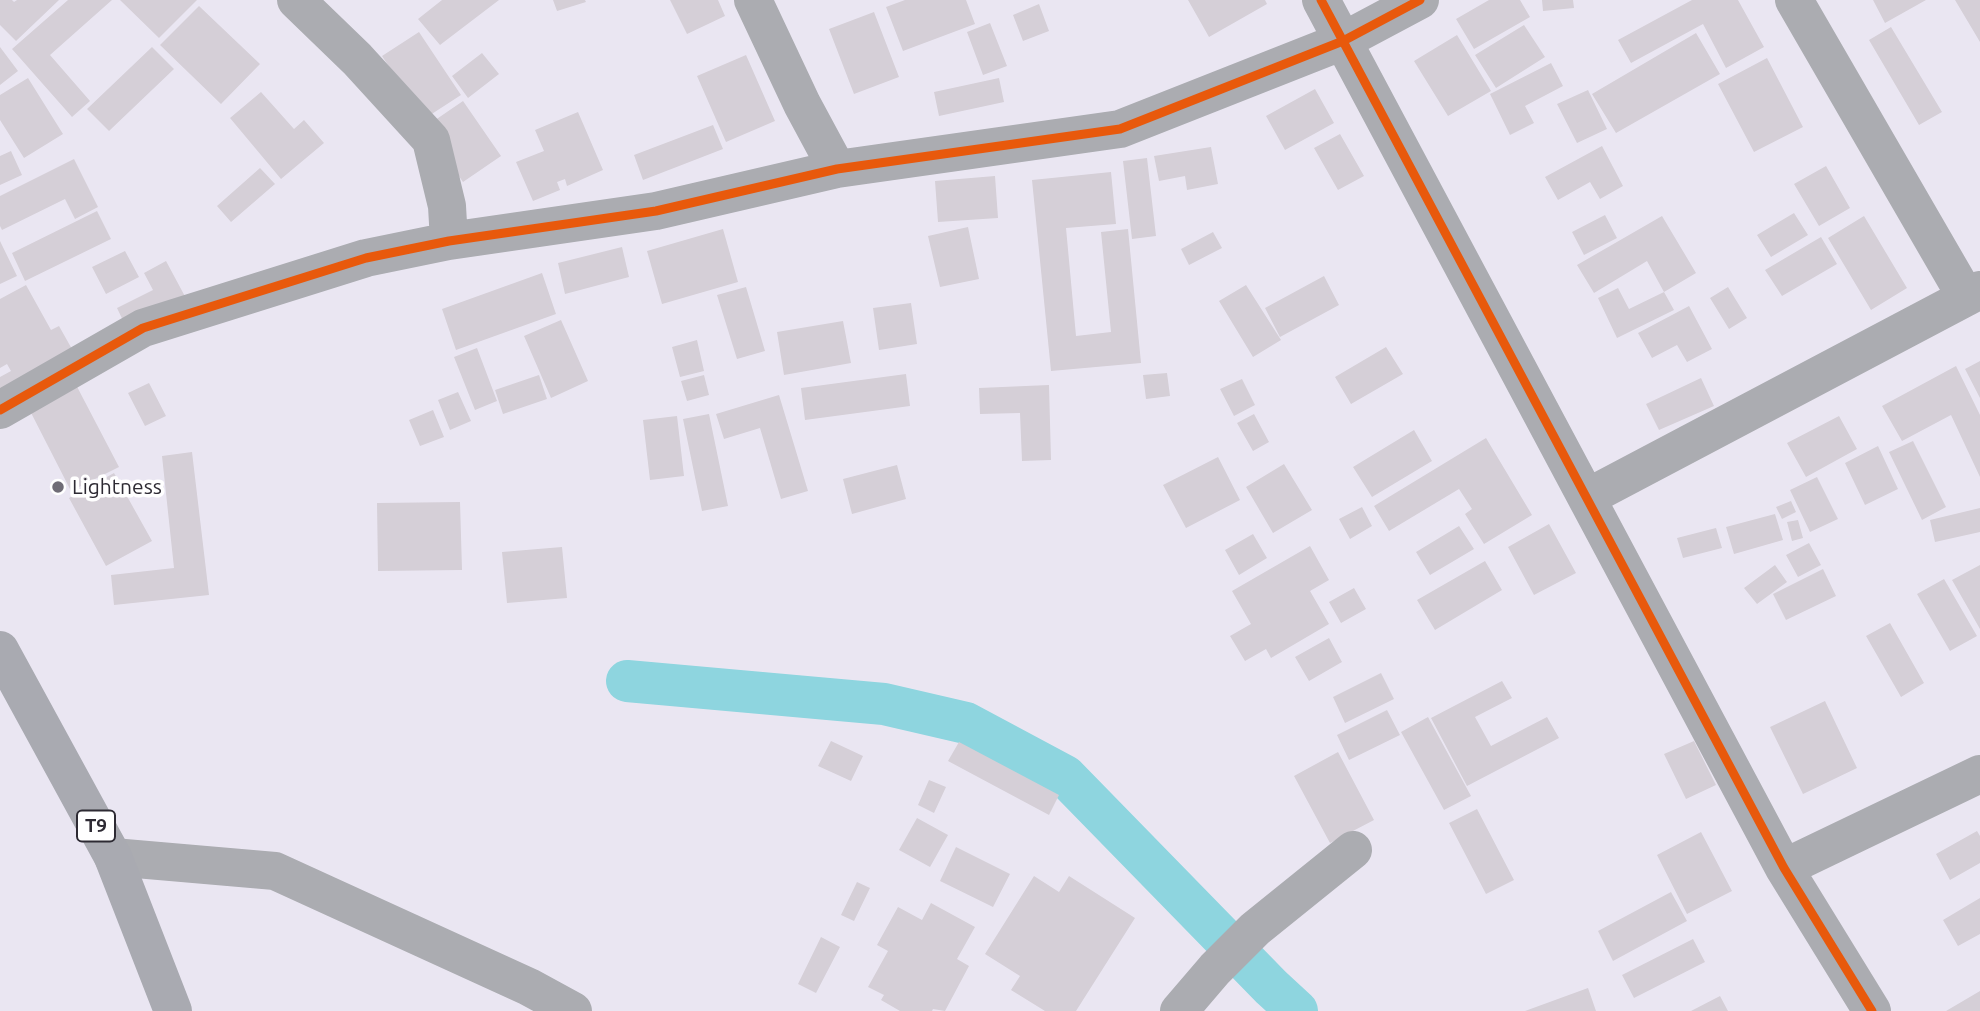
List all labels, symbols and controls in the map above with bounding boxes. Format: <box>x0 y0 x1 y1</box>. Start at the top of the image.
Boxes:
place label: Lightness <box>72 474 162 500</box>
marker: Lightness <box>50 479 66 495</box>
road number: T9 <box>77 810 115 842</box>

